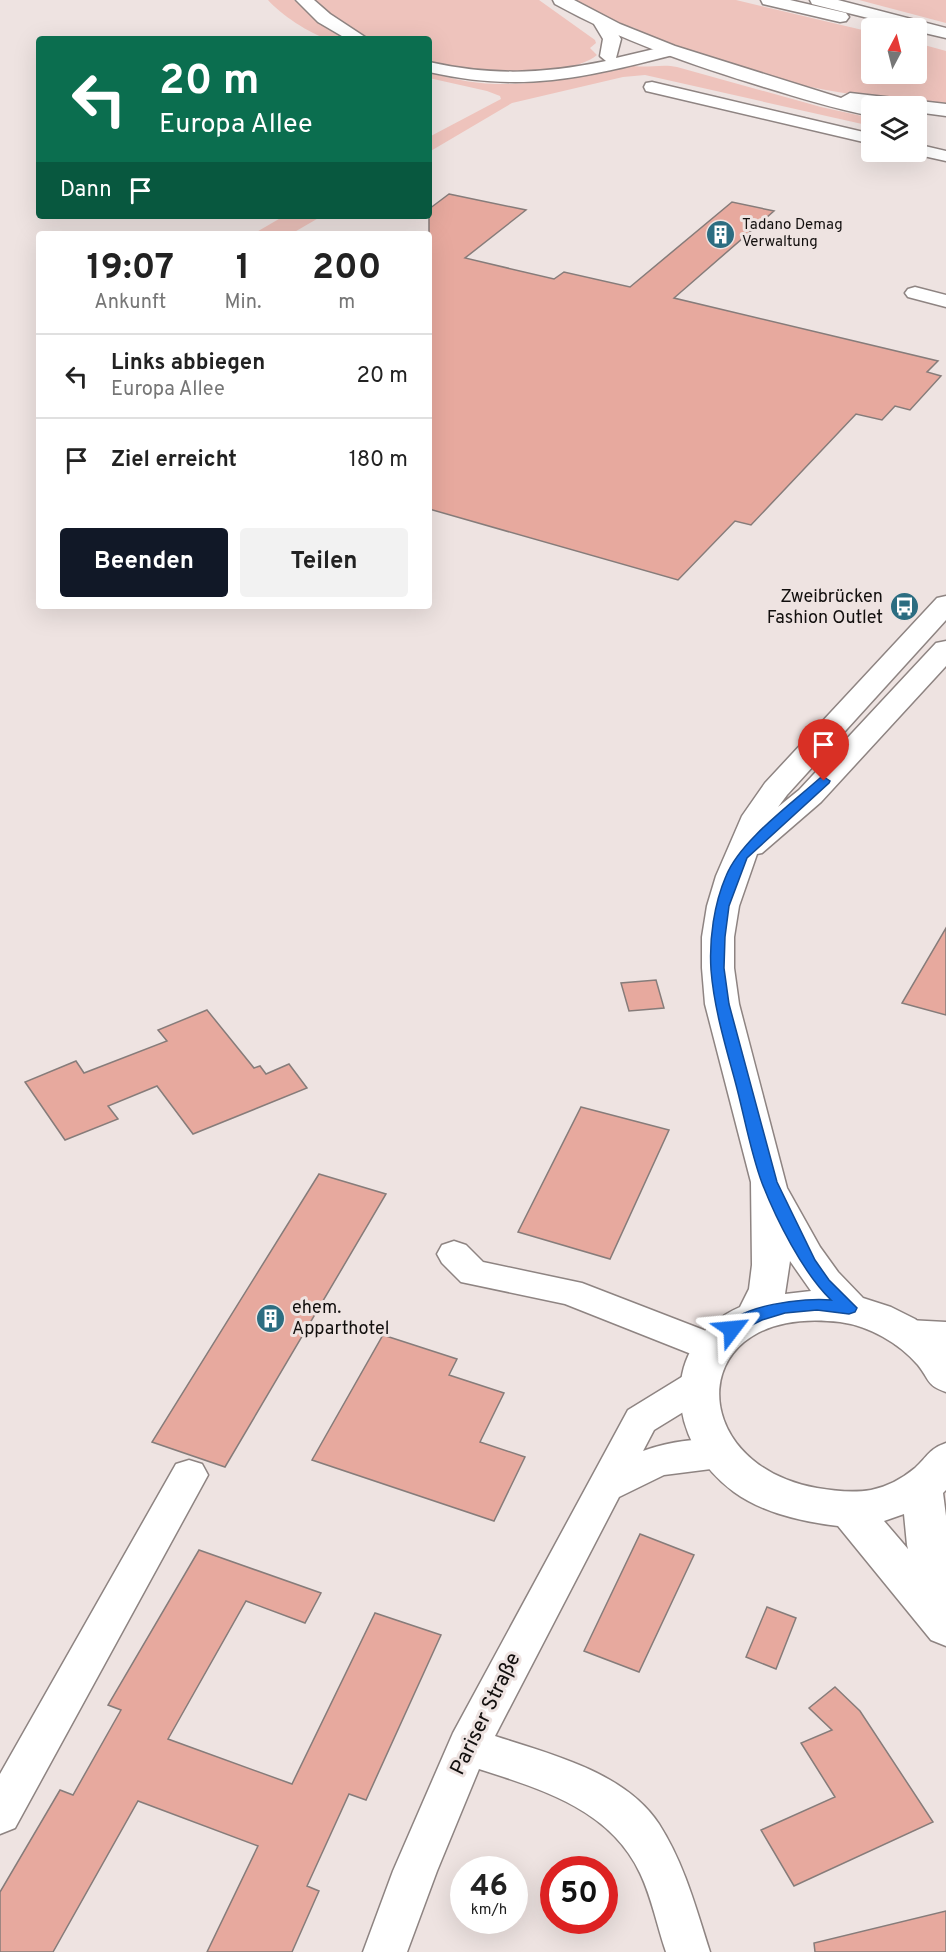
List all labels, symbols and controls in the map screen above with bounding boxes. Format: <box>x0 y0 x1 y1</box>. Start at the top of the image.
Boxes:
north arrow <box>861 18 927 84</box>
map controls <box>861 18 927 162</box>
text: 20 m <box>159 56 260 109</box>
icon: left <box>60 60 138 138</box>
button: layers <box>861 96 927 162</box>
text: Europa Allee <box>159 108 312 142</box>
icon: arrive <box>124 174 157 207</box>
text: Dann <box>60 177 112 204</box>
place label: Tadano Demag Verwaltung <box>742 216 843 252</box>
building icon: Tadano Demag Verwaltung <box>705 218 737 250</box>
text: 19:07 <box>86 246 174 292</box>
text: 1 <box>236 246 250 292</box>
text: 200 <box>312 246 382 292</box>
text: Ankunft <box>94 290 166 316</box>
text: Min. <box>225 290 262 316</box>
text: m <box>338 290 355 316</box>
text: Links abbiegen <box>111 350 265 377</box>
icon: left <box>60 360 93 393</box>
text: 20 m <box>357 363 408 390</box>
text: Europa Allee <box>111 377 225 403</box>
icon: arrive <box>60 444 93 477</box>
text: Ziel erreicht <box>111 447 237 474</box>
text: 180 m <box>349 447 408 474</box>
button: Beenden <box>60 528 228 597</box>
button: Teilen <box>240 528 408 597</box>
place label: Zweibrücken Fashion Outlet <box>767 586 883 630</box>
bus stop icon: Zweibrücken Fashion Outlet <box>888 591 920 623</box>
pin <box>798 719 849 781</box>
icon: arrive <box>807 728 840 761</box>
place label: ehem. Apparthotel <box>292 1297 389 1341</box>
position arrow <box>700 1297 764 1361</box>
building icon: ehem. Apparthotel <box>255 1302 287 1334</box>
street label: Pariser Straße <box>445 1648 527 1780</box>
speed limit sign: 50 <box>540 1856 618 1934</box>
text: 46 <box>470 1869 508 1906</box>
text: km/h <box>471 1901 507 1920</box>

